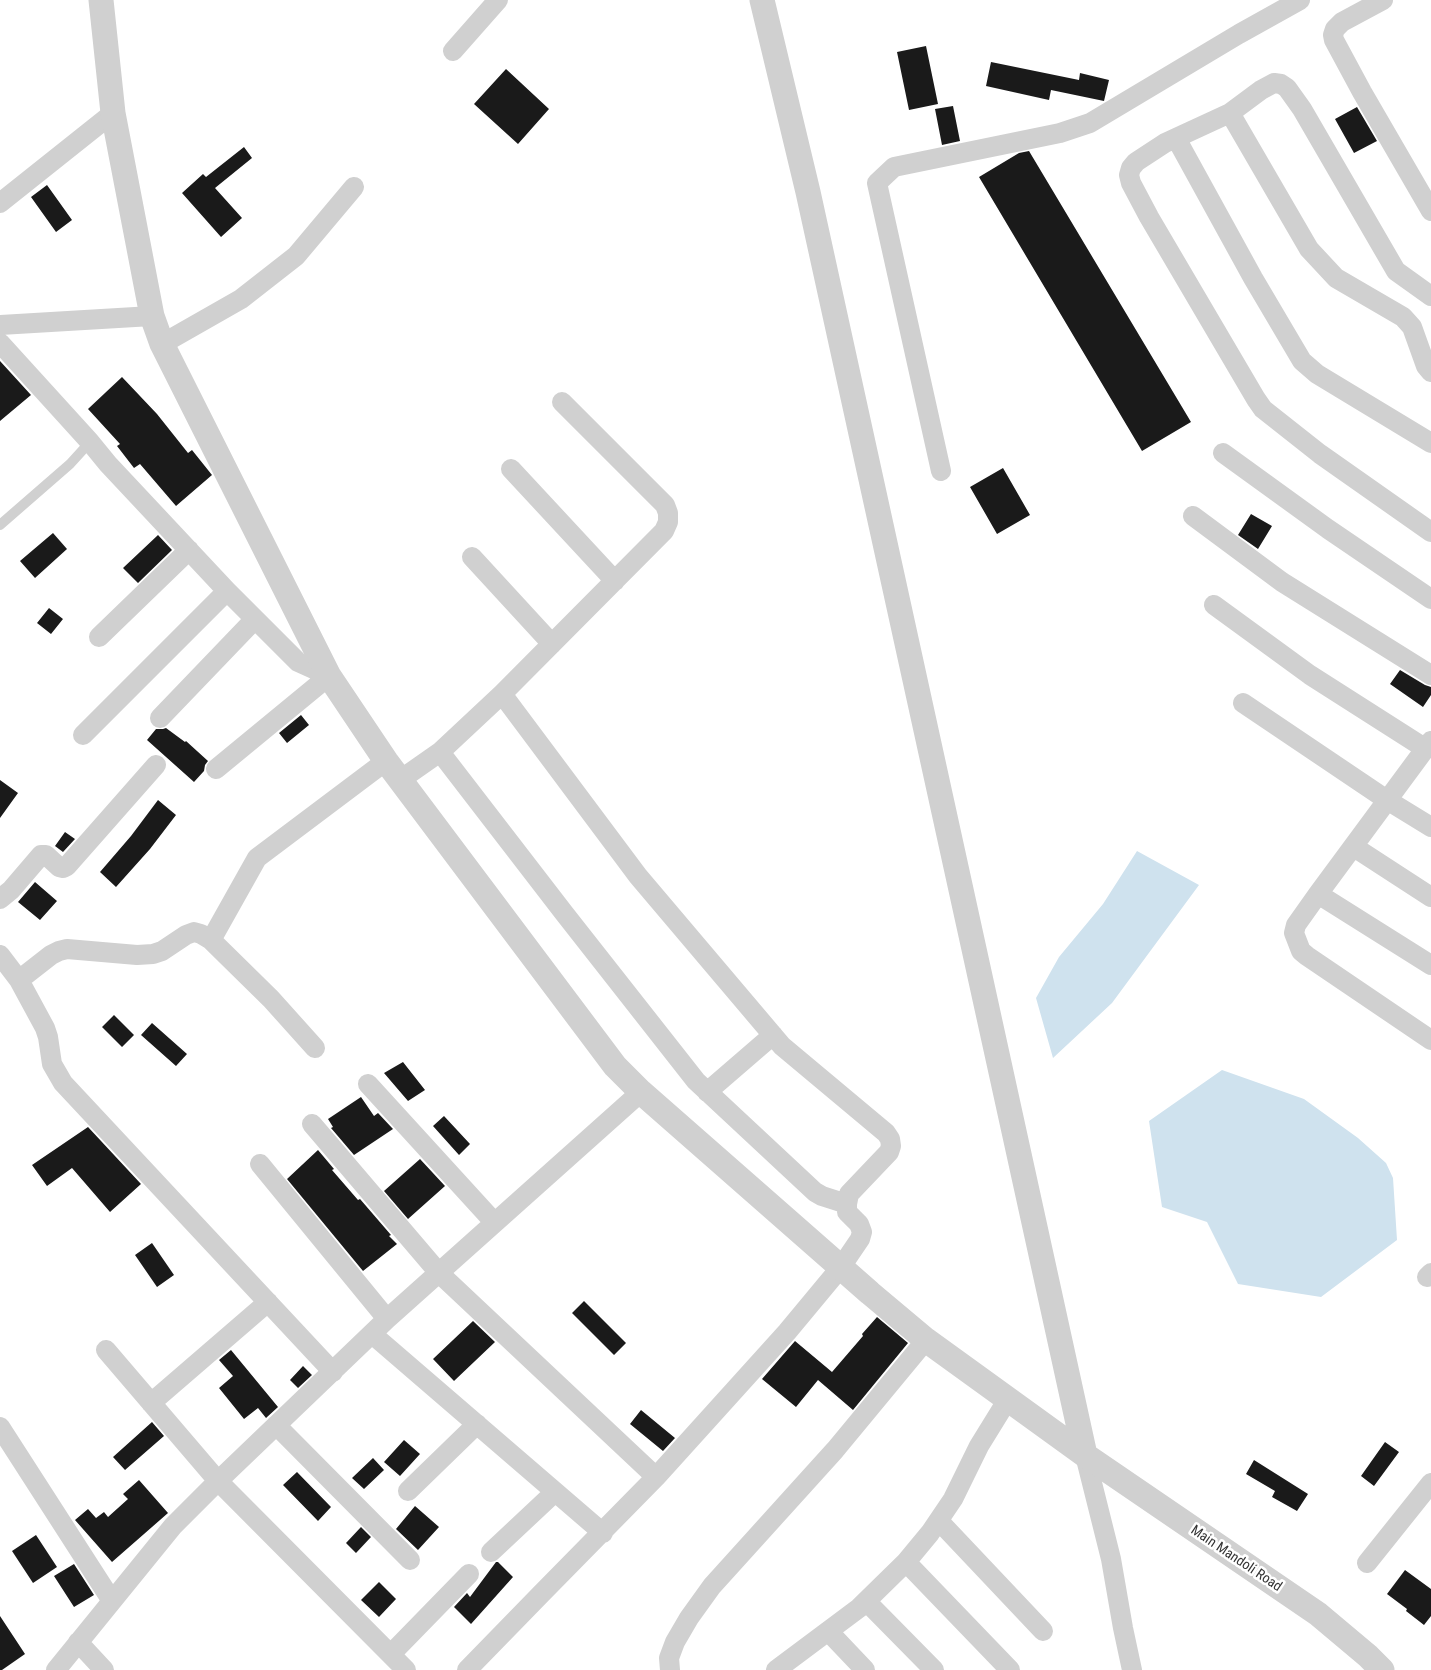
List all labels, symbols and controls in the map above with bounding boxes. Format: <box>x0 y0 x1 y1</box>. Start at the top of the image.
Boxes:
street label: Main Mandoli Road <box>1187 1522 1285 1596</box>

